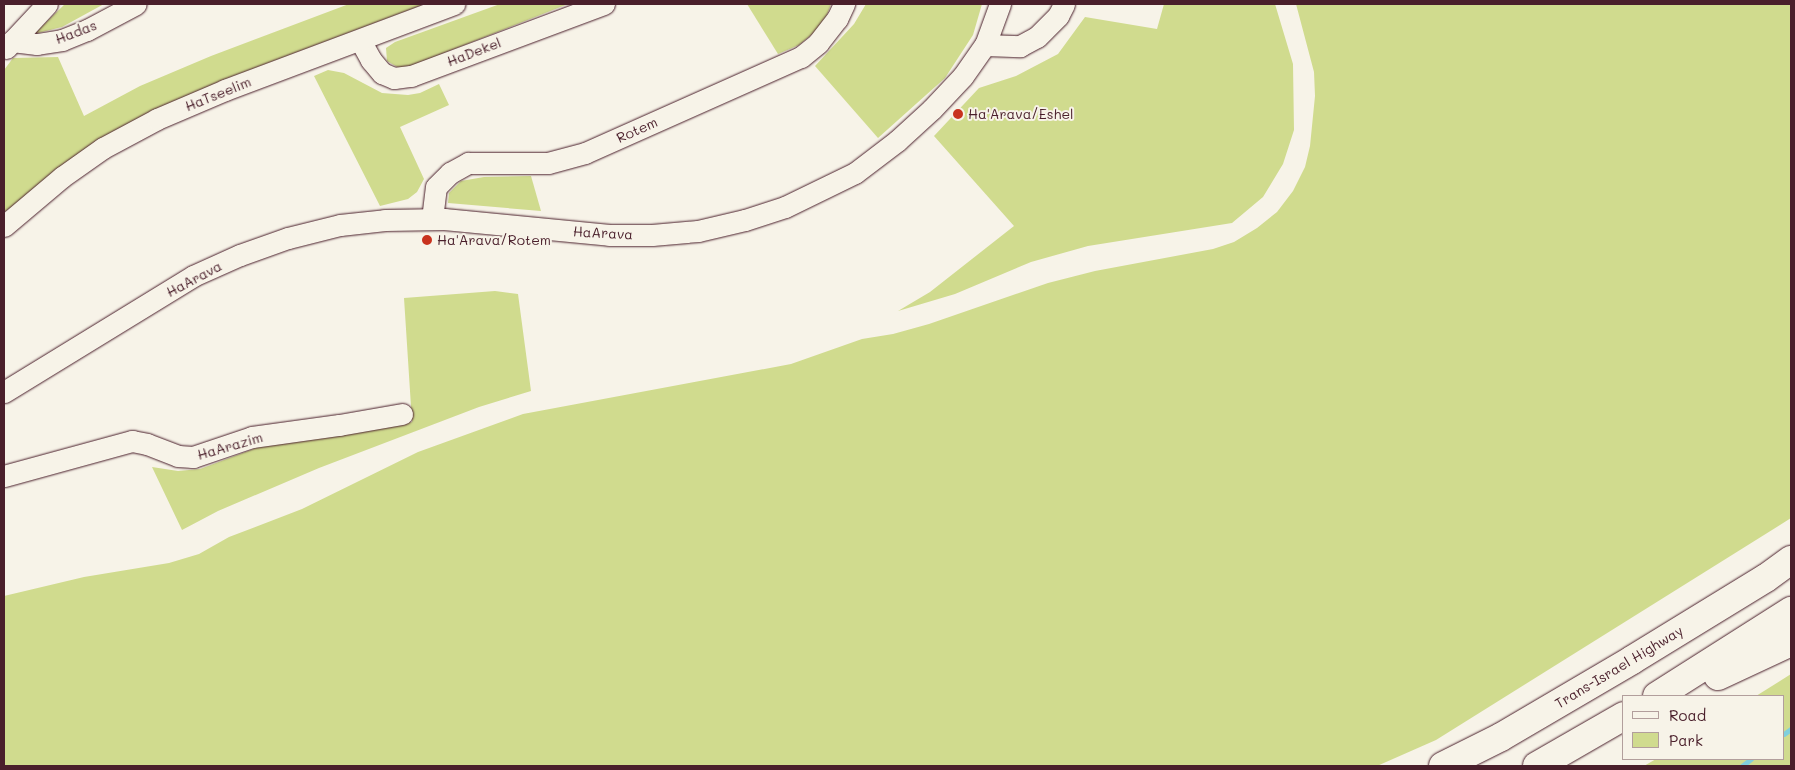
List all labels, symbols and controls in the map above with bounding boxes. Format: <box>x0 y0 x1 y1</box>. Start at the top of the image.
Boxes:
street label: Hadas <box>53 16 99 48</box>
street label: HaDekel <box>445 34 503 70</box>
street label: HaTseelim <box>183 73 253 115</box>
place label: Ha'Arava/Eshel <box>968 106 1074 122</box>
marker: Ha'Arava/Eshel <box>952 108 964 120</box>
street label: Rotem <box>614 114 660 146</box>
street label: HaArava <box>572 223 634 243</box>
place label: Ha'Arava/Rotem <box>437 232 551 248</box>
marker: Ha'Arava/Rotem <box>421 234 433 246</box>
street label: HaArava <box>163 257 225 301</box>
street label: HaArazim <box>195 429 265 463</box>
street label: Trans-Israel Highway <box>1552 622 1686 712</box>
legend <box>1622 695 1785 760</box>
text: Road <box>1669 705 1706 725</box>
text: Park <box>1669 730 1703 750</box>

